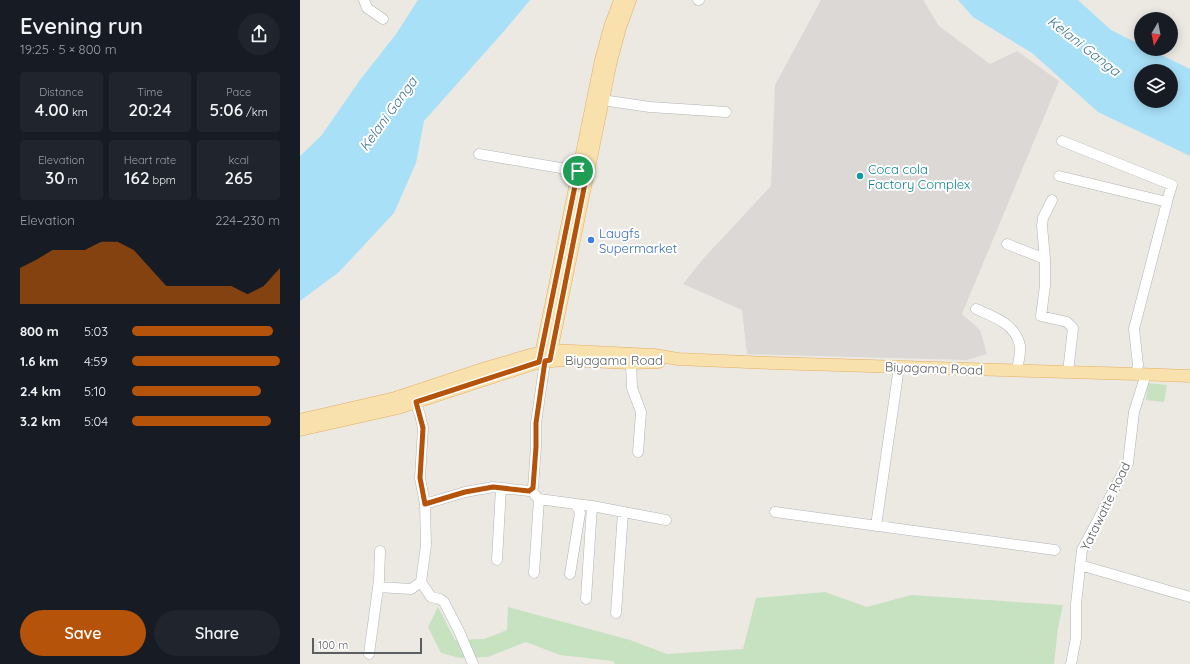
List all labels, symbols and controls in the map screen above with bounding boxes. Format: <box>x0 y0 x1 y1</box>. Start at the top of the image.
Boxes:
text: Evening run <box>20 12 143 40</box>
water label: Kelani Ganga <box>1044 12 1125 81</box>
north arrow <box>1134 12 1178 56</box>
map controls <box>1134 12 1178 108</box>
button: share <box>238 13 280 55</box>
text: 19:25 · 5 × 800 m <box>20 41 117 57</box>
button: layers <box>1134 64 1178 108</box>
water label: Kelani Ganga <box>355 72 422 155</box>
text: Distance <box>39 85 83 99</box>
text: Time <box>137 85 163 99</box>
text: Pace <box>226 85 251 99</box>
text: 4.00 <box>35 99 69 120</box>
text: 20:24 <box>128 99 172 120</box>
text: 5:06 <box>210 99 243 120</box>
text: km <box>69 105 88 119</box>
text: /km <box>243 105 268 119</box>
text: Elevation <box>38 153 85 167</box>
text: Heart rate <box>124 153 176 167</box>
text: kcal <box>228 153 249 167</box>
pin <box>561 154 595 188</box>
icon: arrive <box>567 160 589 182</box>
place label: Coca cola Factory Complex <box>868 161 970 192</box>
text: 30 <box>45 167 65 188</box>
text: 162 <box>124 167 150 188</box>
text: 265 <box>224 167 253 188</box>
marker: Coca cola Factory Complex <box>855 171 865 181</box>
text: m <box>65 173 78 187</box>
text: bpm <box>150 173 176 187</box>
text: Elevation <box>20 212 75 228</box>
text: 224–230 m <box>215 212 280 228</box>
place label: Laugfs Supermarket <box>599 225 677 256</box>
marker: Laugfs Supermarket <box>586 235 596 245</box>
text: 800 m <box>20 323 59 339</box>
text: 5:03 <box>84 323 108 339</box>
street label: Biyagama Road <box>565 352 663 368</box>
text: 1.6 km <box>20 353 59 369</box>
text: 4:59 <box>84 353 108 369</box>
street label: Biyagama Road <box>885 358 983 378</box>
text: 2.4 km <box>20 383 61 399</box>
text: 5:10 <box>84 383 106 399</box>
text: 3.2 km <box>20 413 61 429</box>
text: 5:04 <box>84 413 108 429</box>
street label: Yatawatte Road <box>1077 459 1133 553</box>
button: Save <box>20 610 146 656</box>
button: Share <box>154 610 280 656</box>
scale bar <box>312 636 422 655</box>
text: 100 m <box>318 638 348 652</box>

